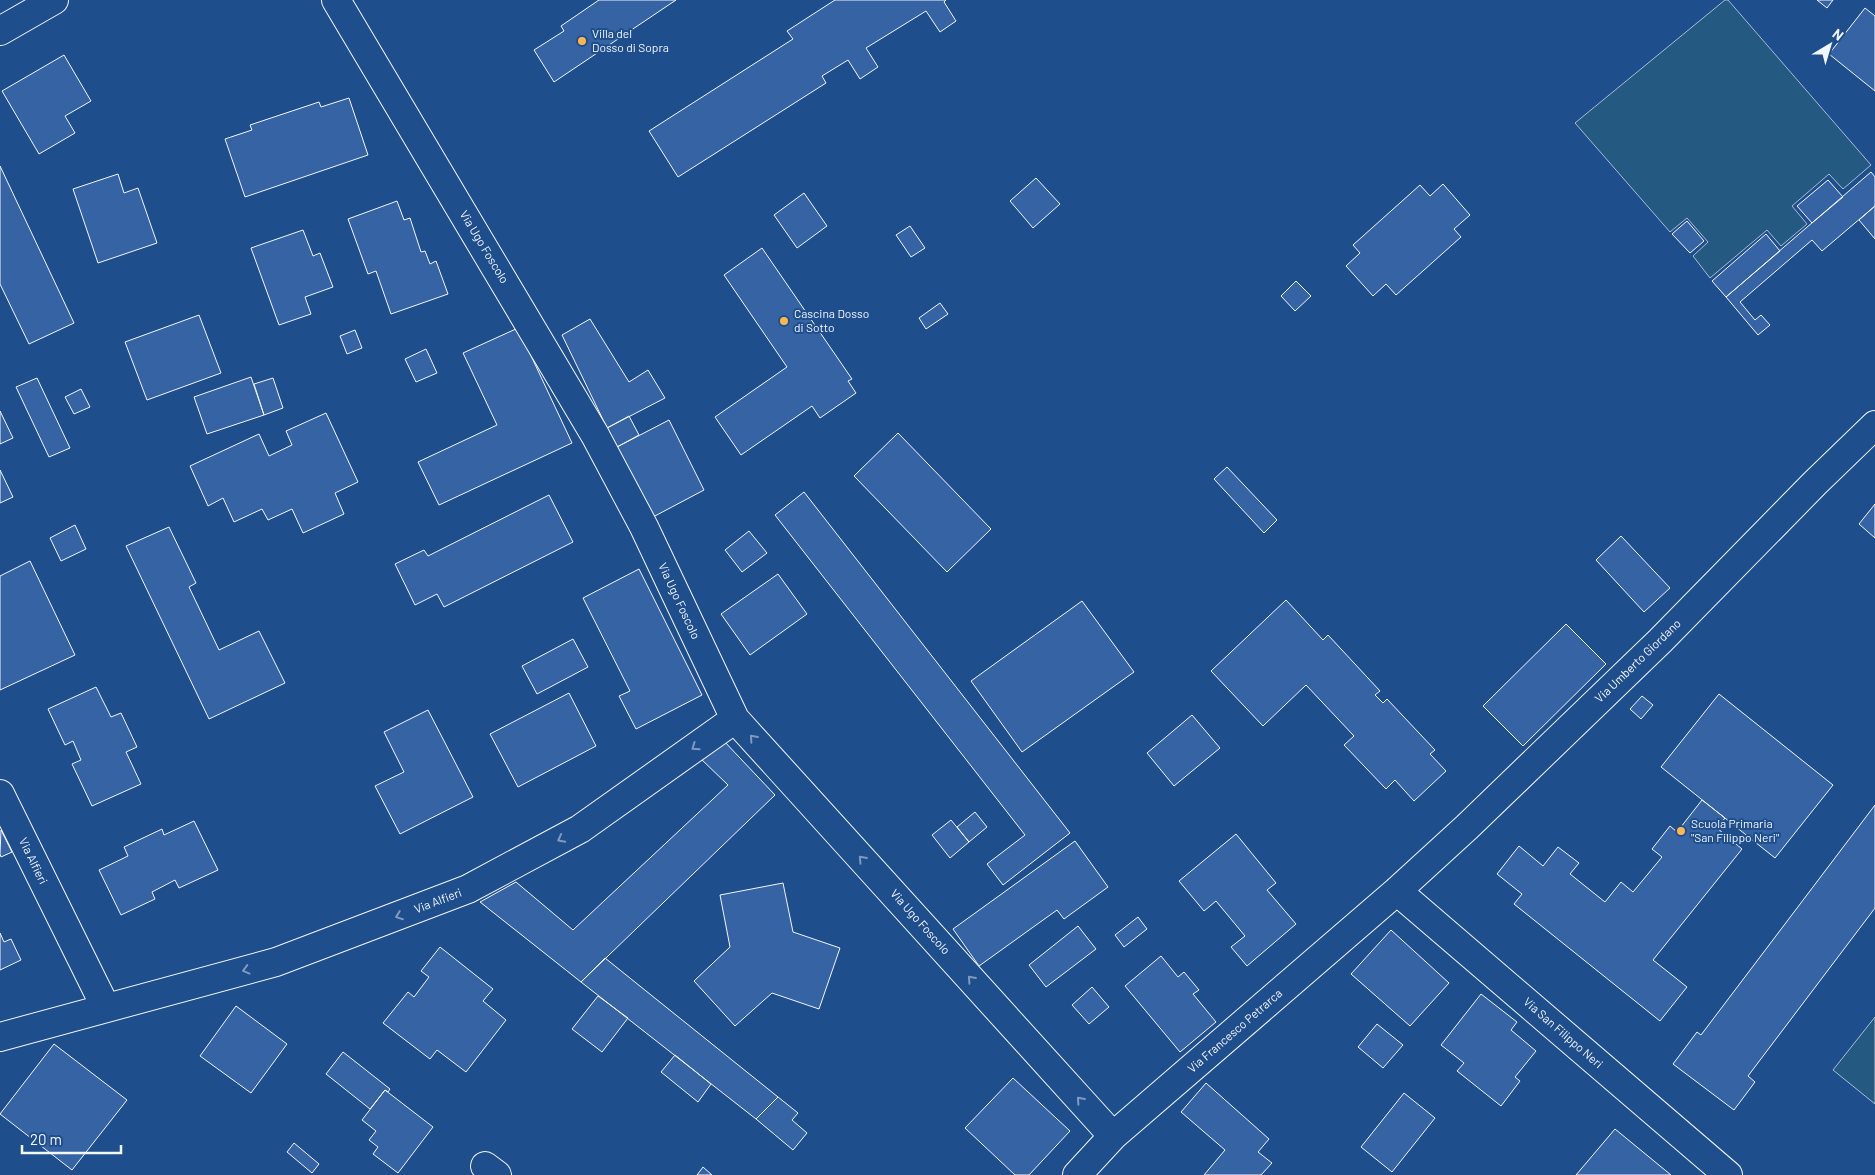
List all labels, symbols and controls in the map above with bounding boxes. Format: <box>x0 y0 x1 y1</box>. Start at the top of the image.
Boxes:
north arrow <box>1805 20 1855 70</box>
text: N <box>1829 25 1847 44</box>
place label: Villa del Dosso di Sopra <box>592 26 669 54</box>
marker: Villa del Dosso di Sopra <box>576 35 588 47</box>
street label: Via Ugo Foscolo <box>458 208 512 285</box>
place label: Cascina Dosso di Sotto <box>794 306 869 334</box>
marker: Cascina Dosso di Sotto <box>778 315 790 327</box>
street label: Via Ugo Foscolo <box>656 560 704 641</box>
street label: Via Umberto Giordano <box>1592 616 1683 705</box>
one-way arrow <box>750 735 759 744</box>
one-way arrow <box>691 741 701 750</box>
place label: Scuola Primaria "San Filippo Neri" <box>1691 816 1779 844</box>
marker: Scuola Primaria "San Filippo Neri" <box>1675 825 1687 837</box>
one-way arrow <box>558 833 567 843</box>
street label: Via Alfieri <box>17 835 51 886</box>
one-way arrow <box>859 855 868 864</box>
street label: Via Alfieri <box>412 885 463 916</box>
street label: Via Ugo Foscolo <box>888 886 954 957</box>
one-way arrow <box>395 909 404 920</box>
one-way arrow <box>242 964 251 975</box>
one-way arrow <box>968 976 977 985</box>
street label: Via Francesco Petrarca <box>1184 985 1284 1075</box>
street label: Via San Filippo Neri <box>1521 994 1606 1070</box>
one-way arrow <box>1077 1096 1086 1105</box>
scale bar <box>22 1122 121 1154</box>
text: 20 m <box>30 1130 62 1148</box>

